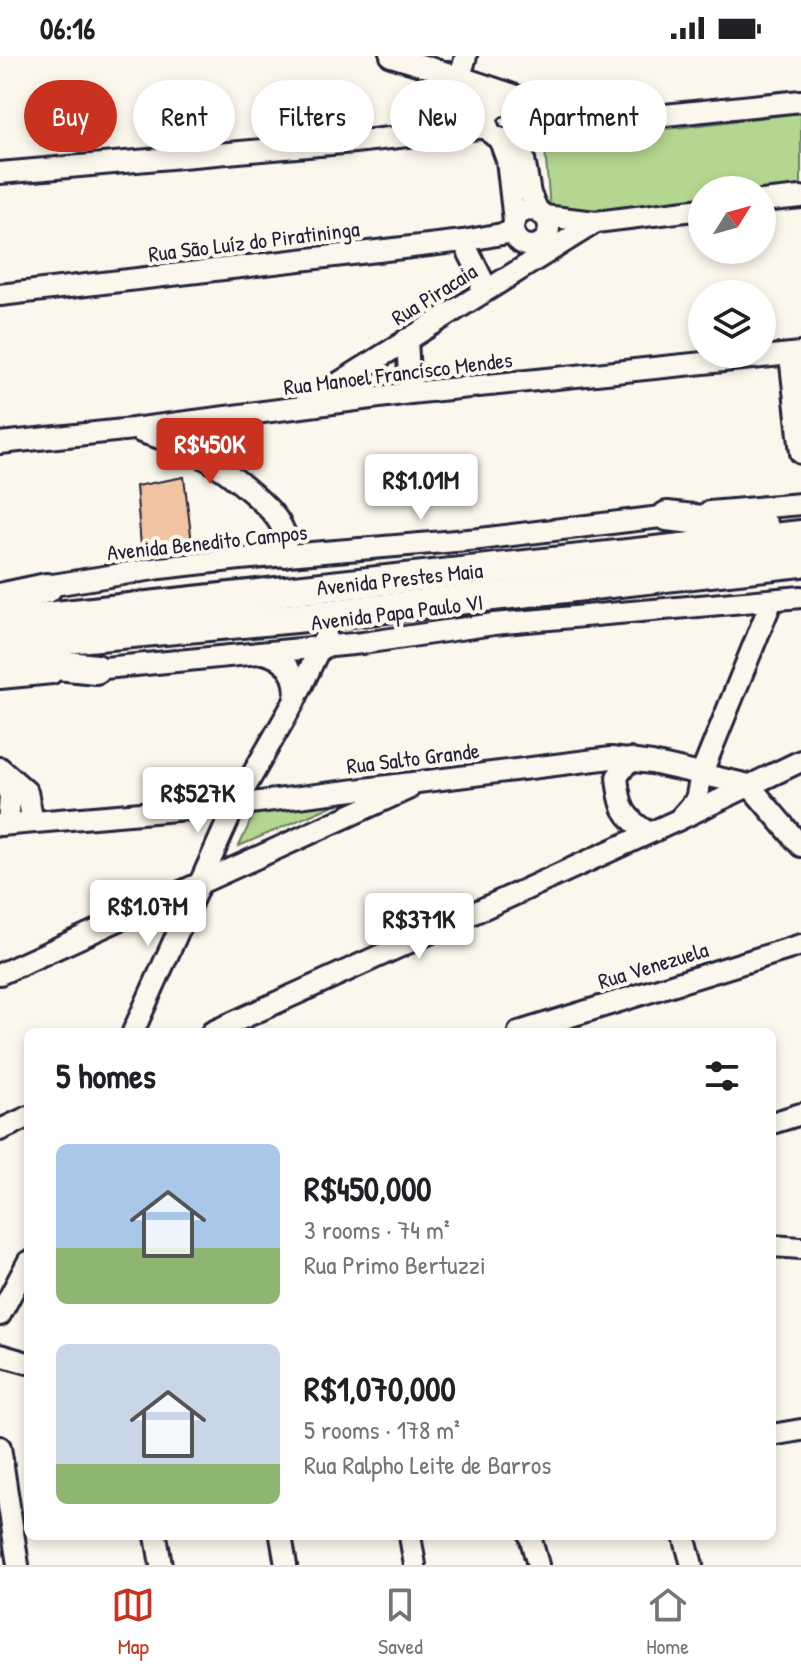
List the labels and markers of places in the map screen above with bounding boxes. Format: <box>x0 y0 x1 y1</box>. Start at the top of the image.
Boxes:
pin: R$450K <box>145 418 275 486</box>
pin: R$1.01M <box>347 454 495 522</box>
pin: R$527K <box>133 767 263 835</box>
pin: R$1.07M <box>74 880 222 948</box>
pin: R$371K <box>354 893 484 961</box>

